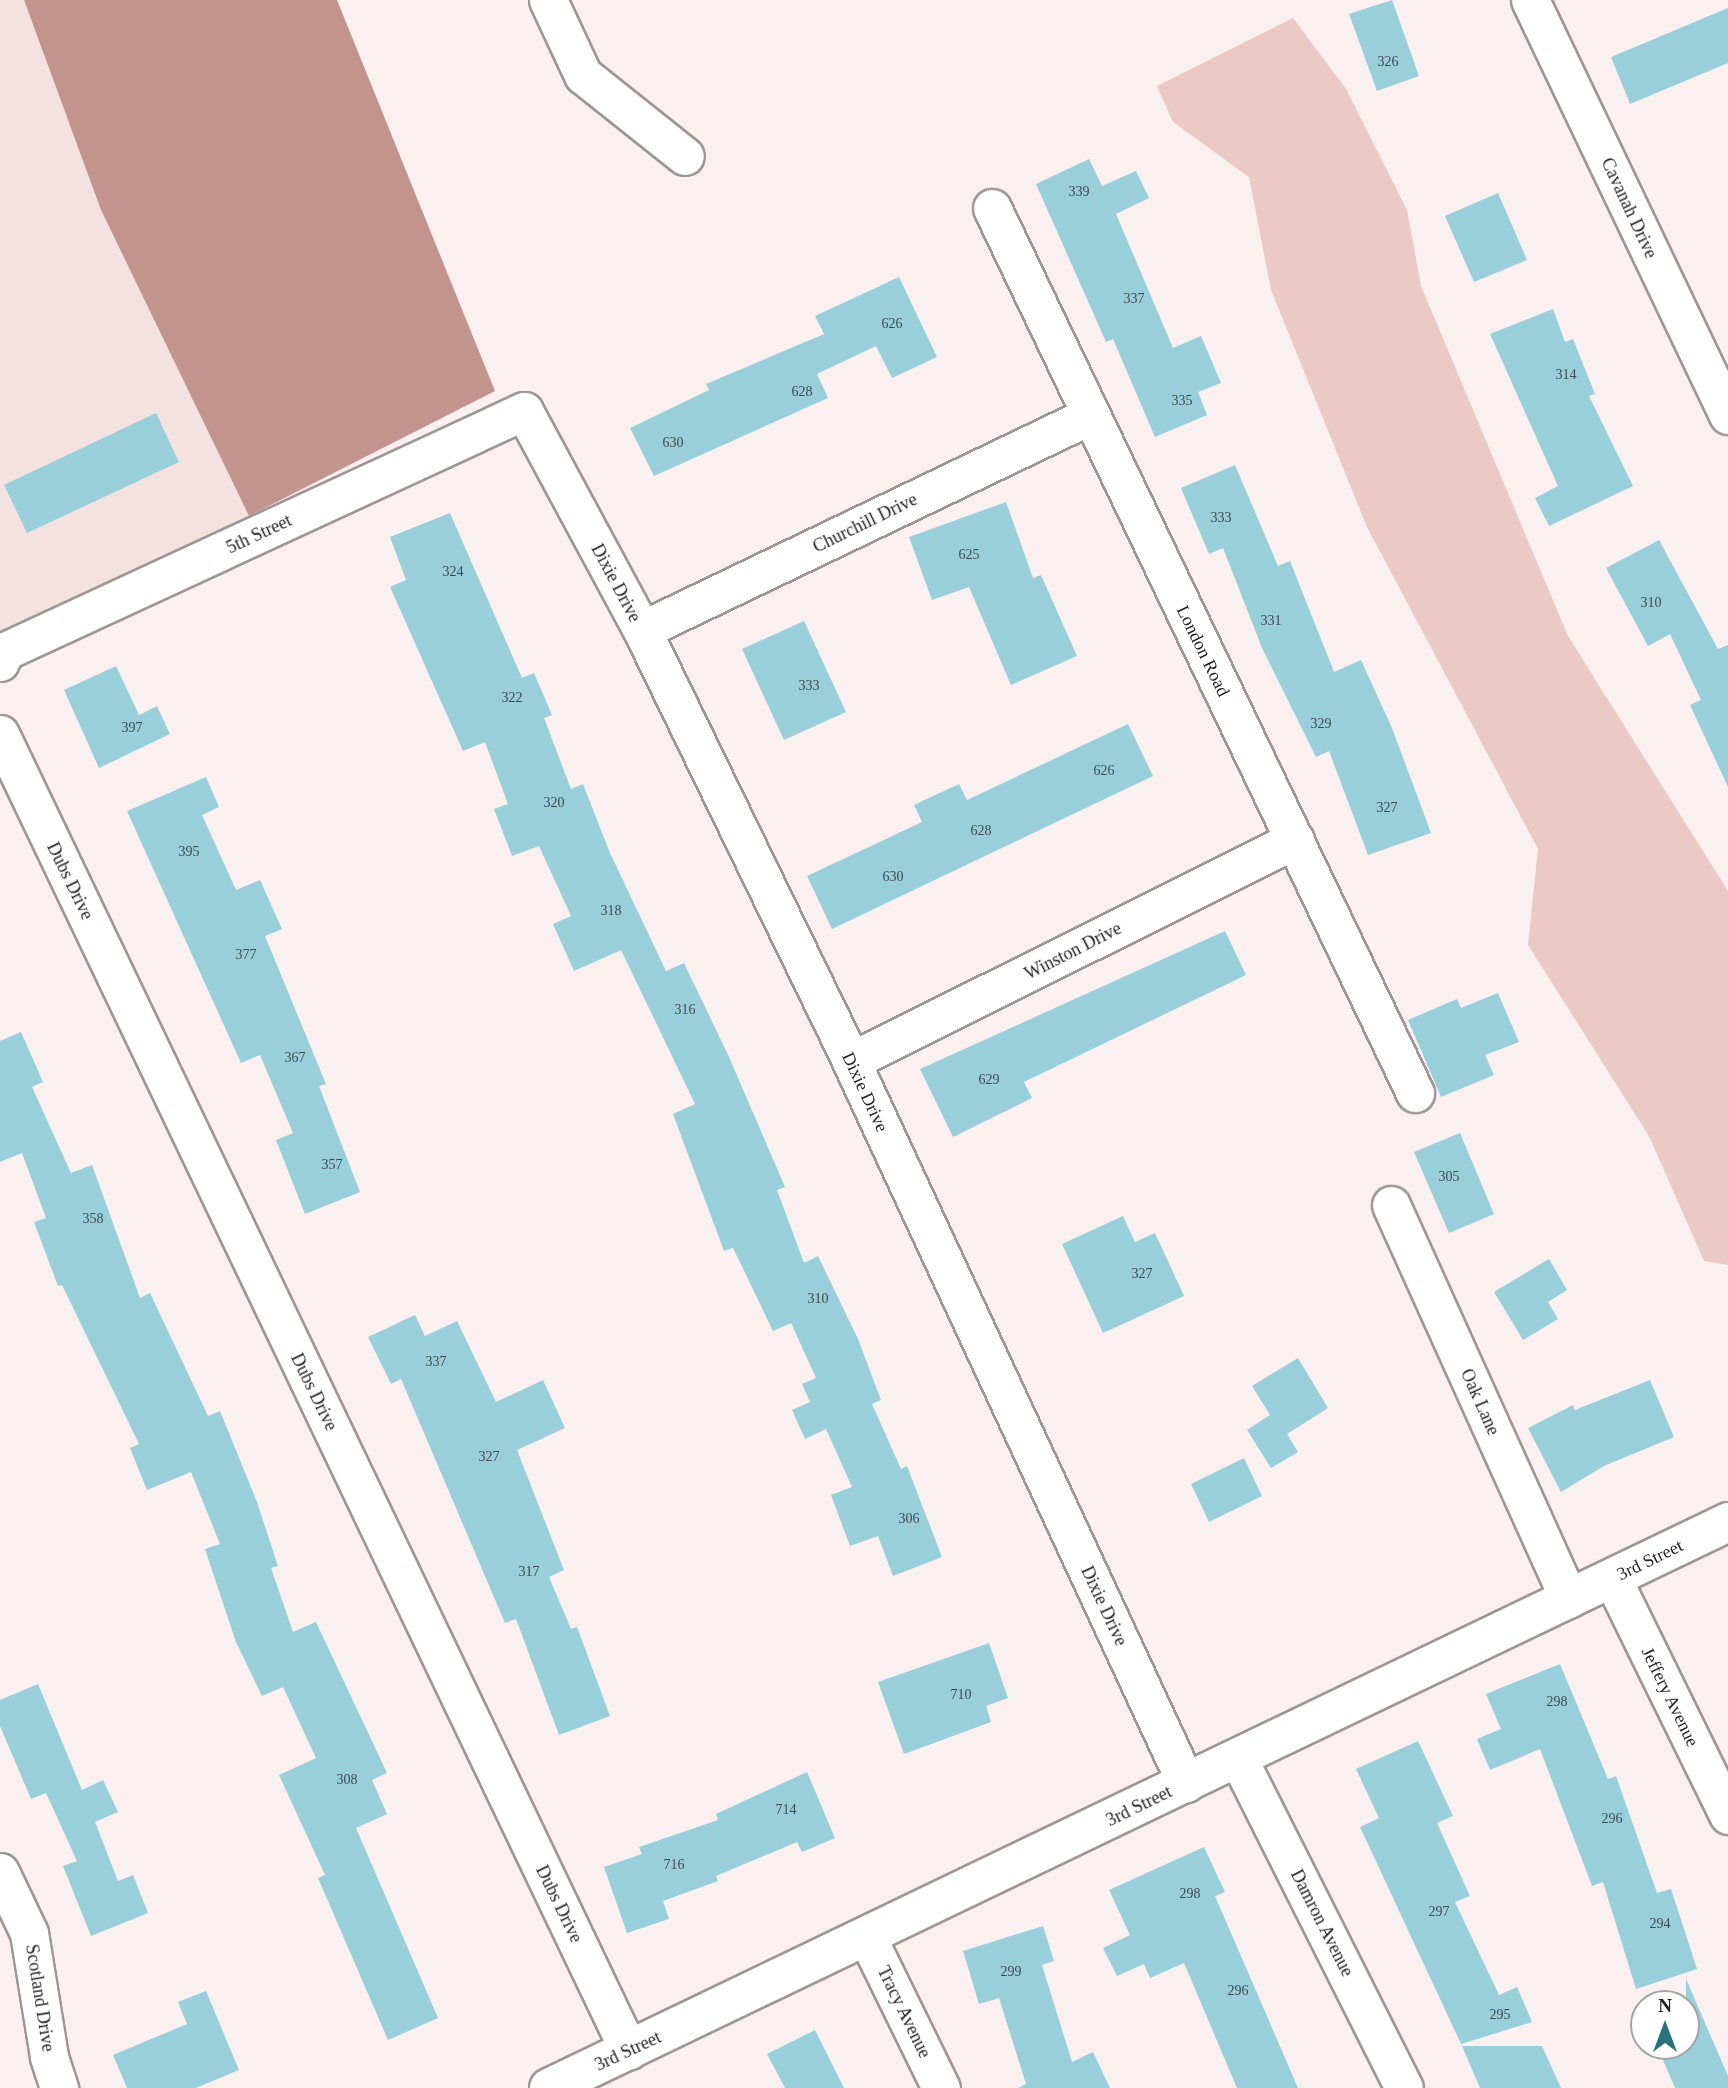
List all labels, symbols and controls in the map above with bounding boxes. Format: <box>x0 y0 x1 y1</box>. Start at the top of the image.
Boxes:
house number: 326 <box>1378 54 1398 70</box>
street label: Cavanah Drive <box>1596 154 1662 262</box>
house number: 339 <box>1068 184 1090 200</box>
house number: 337 <box>1124 291 1144 307</box>
house number: 626 <box>882 316 903 332</box>
house number: 314 <box>1556 367 1576 383</box>
house number: 628 <box>792 384 812 400</box>
house number: 335 <box>1172 393 1192 409</box>
house number: 630 <box>662 435 684 451</box>
street label: Churchill Drive <box>809 488 921 558</box>
street label: 5th Street <box>223 510 295 558</box>
house number: 333 <box>1210 510 1232 526</box>
street label: Dixie Drive <box>586 540 646 626</box>
house number: 625 <box>958 547 979 563</box>
house number: 324 <box>442 564 463 580</box>
house number: 310 <box>1640 595 1662 611</box>
street label: London Road <box>1172 602 1234 700</box>
house number: 331 <box>1260 613 1282 629</box>
house number: 333 <box>798 678 820 694</box>
house number: 322 <box>502 690 522 706</box>
house number: 329 <box>1310 716 1332 732</box>
house number: 397 <box>122 720 142 736</box>
house number: 626 <box>1094 763 1114 779</box>
house number: 320 <box>544 795 564 811</box>
house number: 327 <box>1376 800 1398 816</box>
house number: 628 <box>970 823 992 839</box>
street label: Dubs Drive <box>42 839 98 923</box>
house number: 395 <box>178 844 200 860</box>
house number: 630 <box>882 869 903 885</box>
house number: 318 <box>600 903 622 919</box>
street label: Winston Drive <box>1021 917 1125 985</box>
house number: 377 <box>236 947 256 963</box>
house number: 316 <box>674 1002 696 1018</box>
street label: Dixie Drive <box>837 1049 893 1135</box>
house number: 367 <box>284 1050 306 1066</box>
house number: 629 <box>978 1072 1000 1088</box>
house number: 357 <box>322 1157 342 1173</box>
house number: 305 <box>1438 1169 1460 1185</box>
house number: 358 <box>82 1211 104 1227</box>
house number: 327 <box>1132 1266 1152 1282</box>
house number: 310 <box>808 1291 828 1307</box>
street label: Dubs Drive <box>286 1350 342 1434</box>
house number: 337 <box>426 1354 446 1370</box>
street label: Oak Lane <box>1456 1365 1504 1439</box>
house number: 327 <box>478 1449 500 1465</box>
house number: 306 <box>898 1511 920 1527</box>
street label: 3rd Street <box>1614 1535 1686 1585</box>
street label: Dixie Drive <box>1076 1563 1132 1649</box>
house number: 317 <box>518 1564 540 1580</box>
street label: Jeffery Avenue <box>1636 1643 1704 1751</box>
house number: 710 <box>950 1687 972 1703</box>
house number: 298 <box>1546 1694 1568 1710</box>
house number: 308 <box>336 1772 358 1788</box>
street label: 3rd Street <box>1103 1781 1175 1831</box>
house number: 714 <box>776 1802 796 1818</box>
house number: 296 <box>1602 1811 1622 1827</box>
house number: 716 <box>664 1857 684 1873</box>
street label: Dubs Drive <box>531 1862 587 1946</box>
street label: Damron Avenue <box>1286 1865 1358 1981</box>
house number: 298 <box>1180 1886 1200 1902</box>
house number: 297 <box>1428 1904 1450 1920</box>
house number: 294 <box>1650 1916 1670 1932</box>
street label: Scotland Drive <box>21 1943 59 2053</box>
street label: Tracy Avenue <box>872 1962 936 2062</box>
house number: 299 <box>1000 1964 1021 1980</box>
house number: 296 <box>1228 1983 1248 1999</box>
north arrow <box>1630 1990 1700 2060</box>
text: N <box>1658 1995 1672 2016</box>
house number: 295 <box>1490 2007 1510 2023</box>
street label: 3rd Street <box>591 2026 665 2076</box>

